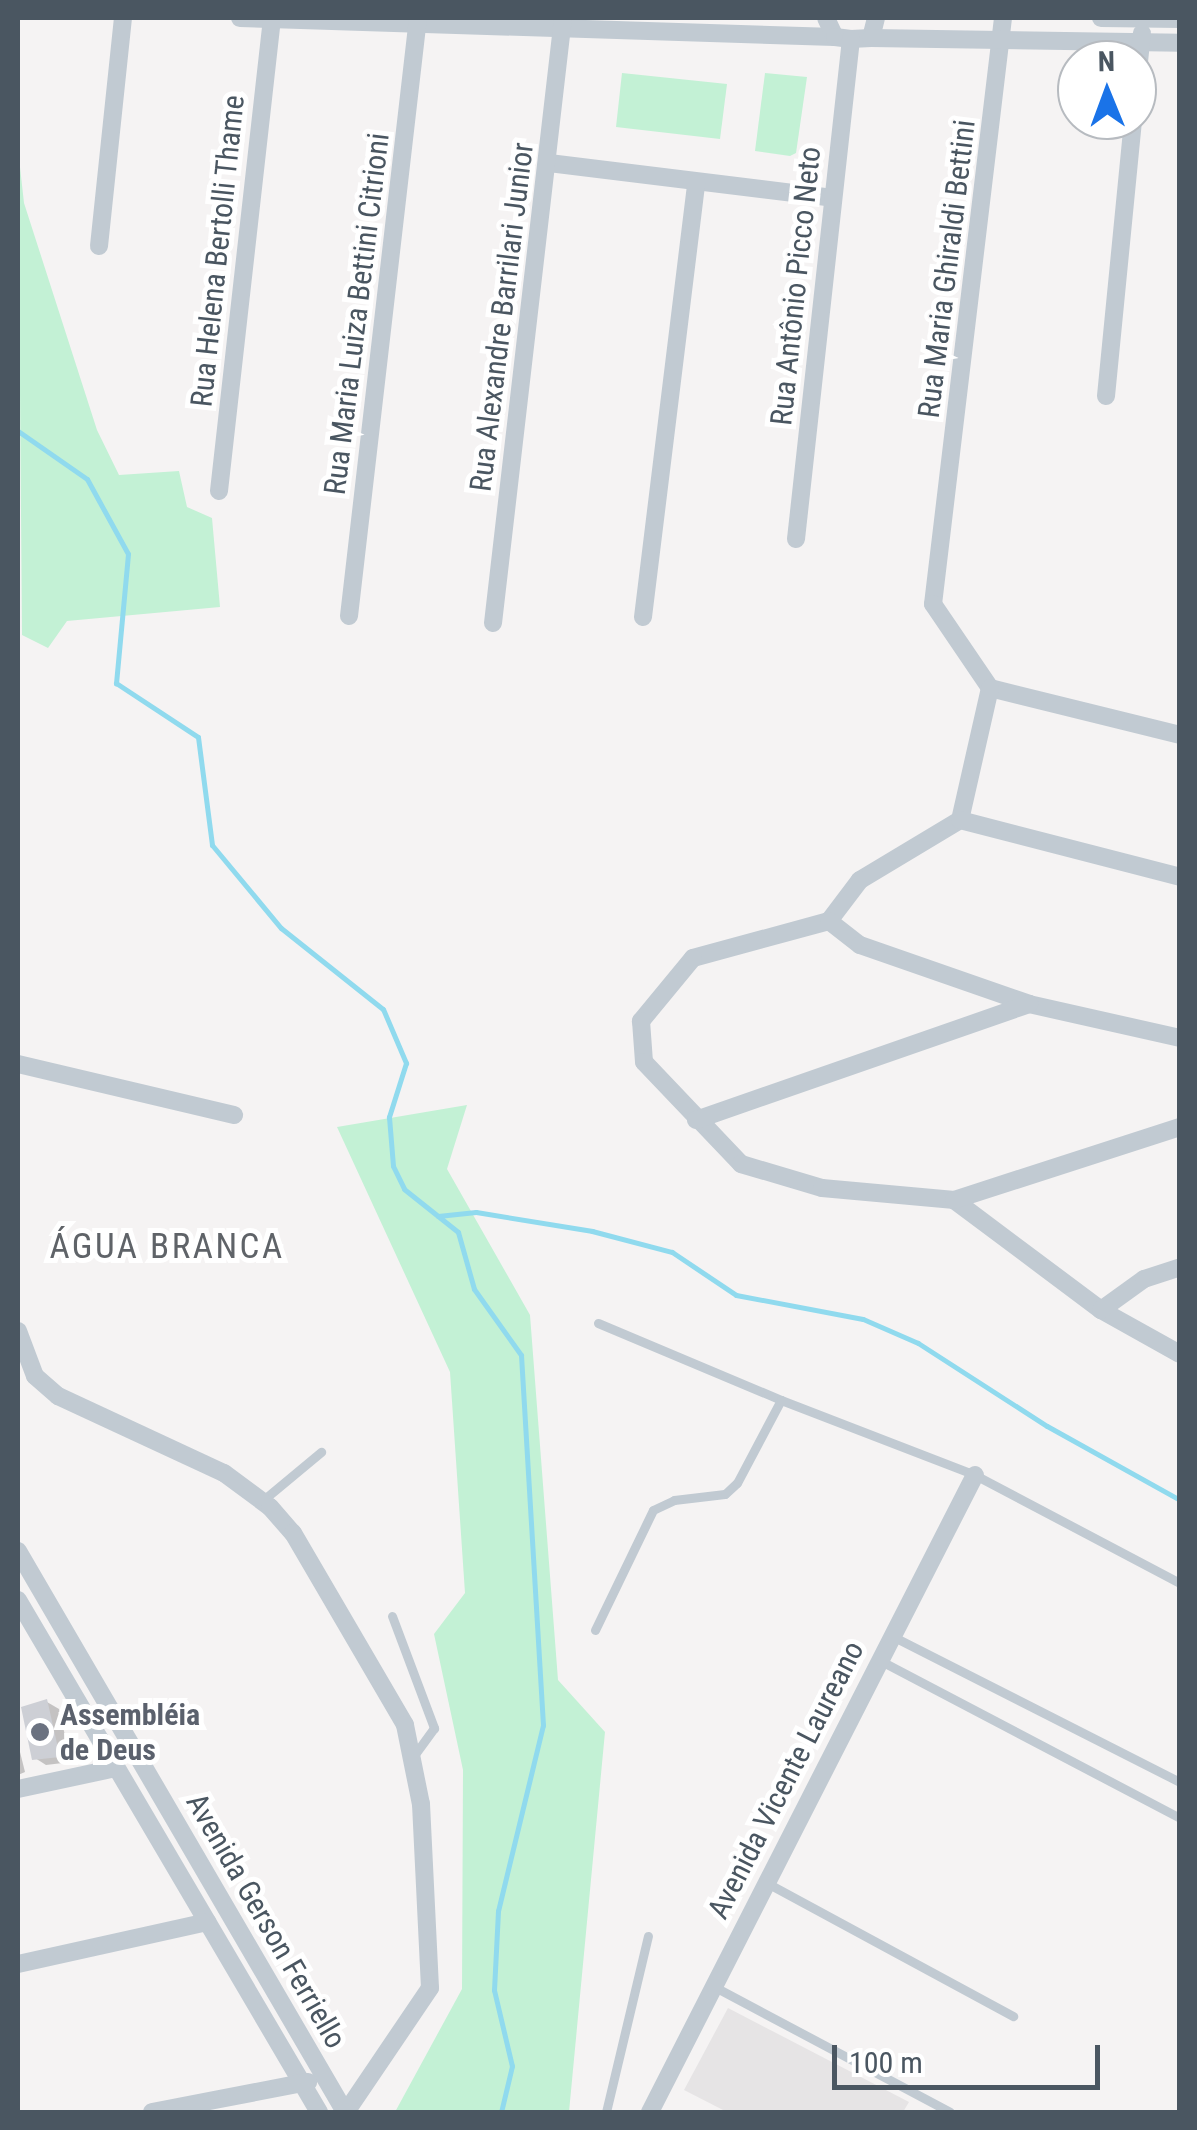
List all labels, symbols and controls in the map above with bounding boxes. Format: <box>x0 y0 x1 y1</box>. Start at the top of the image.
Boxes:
north arrow <box>1057 40 1157 140</box>
text: N <box>1098 45 1115 78</box>
street label: Rua Helena Bertolli Thame <box>184 93 252 409</box>
street label: Rua Maria Ghiraldi Bettini <box>911 118 983 420</box>
street label: Rua Maria Luiza Bettini Citrioni <box>317 131 397 497</box>
street label: Rua Alexandre Barrilari Junior <box>463 140 541 494</box>
street label: Rua Antônio Picco Neto <box>763 145 829 427</box>
district label: ÁGUA BRANCA <box>49 1226 285 1268</box>
street label: Avenida Vicente Laureano <box>700 1635 872 1925</box>
place label: Assembléia de Deus <box>60 1697 200 1768</box>
marker: Assembléia de Deus <box>29 1721 51 1743</box>
street label: Avenida Gerson Ferriello <box>178 1787 354 2055</box>
scale bar <box>837 2025 1104 2087</box>
text: 100 m <box>849 2045 923 2080</box>

